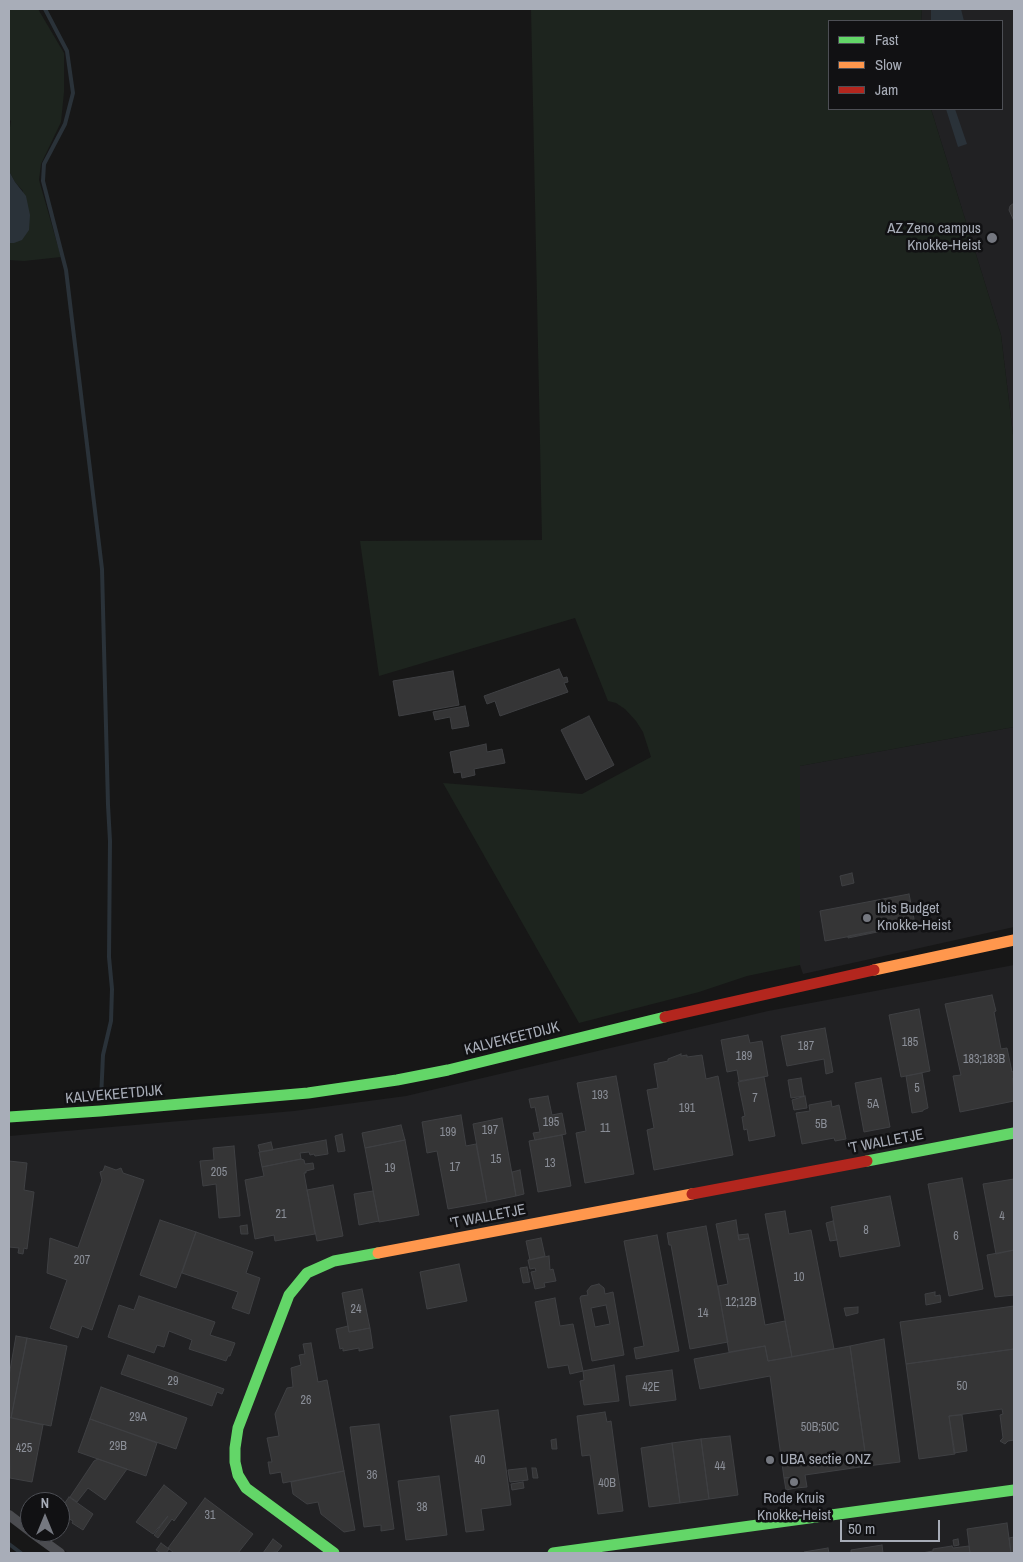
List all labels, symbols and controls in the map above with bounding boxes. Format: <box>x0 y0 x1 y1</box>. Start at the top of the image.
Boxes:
legend <box>828 20 1003 110</box>
text: Fast <box>875 29 898 50</box>
text: Slow <box>875 54 902 75</box>
text: Jam <box>875 79 898 100</box>
place label: AZ Zeno campus Knokke-Heist <box>887 220 981 255</box>
marker: AZ Zeno campus Knokke-Heist <box>985 231 999 245</box>
place label: Ibis Budget Knokke-Heist <box>877 900 951 935</box>
marker: Ibis Budget Knokke-Heist <box>861 912 873 924</box>
street label: KALVEKEETDIJK <box>462 1018 562 1060</box>
house number: 185 <box>902 1036 918 1050</box>
house number: 187 <box>798 1040 814 1054</box>
house number: 189 <box>736 1050 752 1064</box>
house number: 183;183B <box>963 1053 1005 1067</box>
street label: KALVEKEETDIJK <box>65 1082 163 1108</box>
house number: 5 <box>914 1082 920 1096</box>
house number: 193 <box>592 1089 608 1103</box>
house number: 7 <box>752 1092 758 1106</box>
house number: 5A <box>867 1098 879 1112</box>
house number: 191 <box>679 1102 695 1116</box>
house number: 195 <box>543 1116 559 1130</box>
house number: 5B <box>815 1118 827 1132</box>
house number: 11 <box>600 1122 610 1136</box>
house number: 197 <box>482 1124 498 1138</box>
house number: 199 <box>440 1126 456 1140</box>
street label: 'T WALLETJE <box>847 1126 925 1158</box>
house number: 15 <box>491 1153 501 1167</box>
house number: 13 <box>545 1157 555 1171</box>
house number: 17 <box>450 1161 460 1175</box>
house number: 19 <box>385 1162 395 1176</box>
house number: 205 <box>211 1166 227 1180</box>
street label: 'T WALLETJE <box>449 1201 527 1233</box>
house number: 21 <box>276 1208 286 1222</box>
house number: 4 <box>999 1210 1005 1224</box>
house number: 8 <box>863 1224 869 1238</box>
house number: 6 <box>953 1230 959 1244</box>
house number: 207 <box>74 1254 90 1268</box>
house number: 10 <box>794 1271 804 1285</box>
house number: 12;12B <box>725 1296 757 1310</box>
house number: 24 <box>351 1303 361 1317</box>
house number: 14 <box>698 1307 708 1321</box>
house number: 29 <box>168 1375 178 1389</box>
house number: 50 <box>957 1380 967 1394</box>
house number: 42E <box>642 1381 660 1395</box>
house number: 26 <box>301 1394 311 1408</box>
house number: 29A <box>129 1411 147 1425</box>
house number: 50B;50C <box>801 1421 839 1435</box>
house number: 29B <box>109 1440 127 1454</box>
house number: 425 <box>16 1442 32 1456</box>
place label: UBA sectie ONZ <box>780 1451 871 1469</box>
house number: 40 <box>475 1454 485 1468</box>
marker: UBA sectie ONZ <box>764 1454 776 1466</box>
house number: 44 <box>715 1460 725 1474</box>
house number: 36 <box>367 1469 377 1483</box>
marker: Rode Kruis Knokke-Heist <box>788 1476 800 1488</box>
house number: 40B <box>598 1477 616 1491</box>
place label: Rode Kruis Knokke-Heist <box>757 1490 831 1525</box>
north arrow <box>20 1492 70 1542</box>
text: N <box>41 1494 49 1512</box>
house number: 38 <box>417 1501 427 1515</box>
house number: 31 <box>205 1509 215 1523</box>
scale bar <box>843 1510 943 1542</box>
text: 50 m <box>848 1518 875 1539</box>

